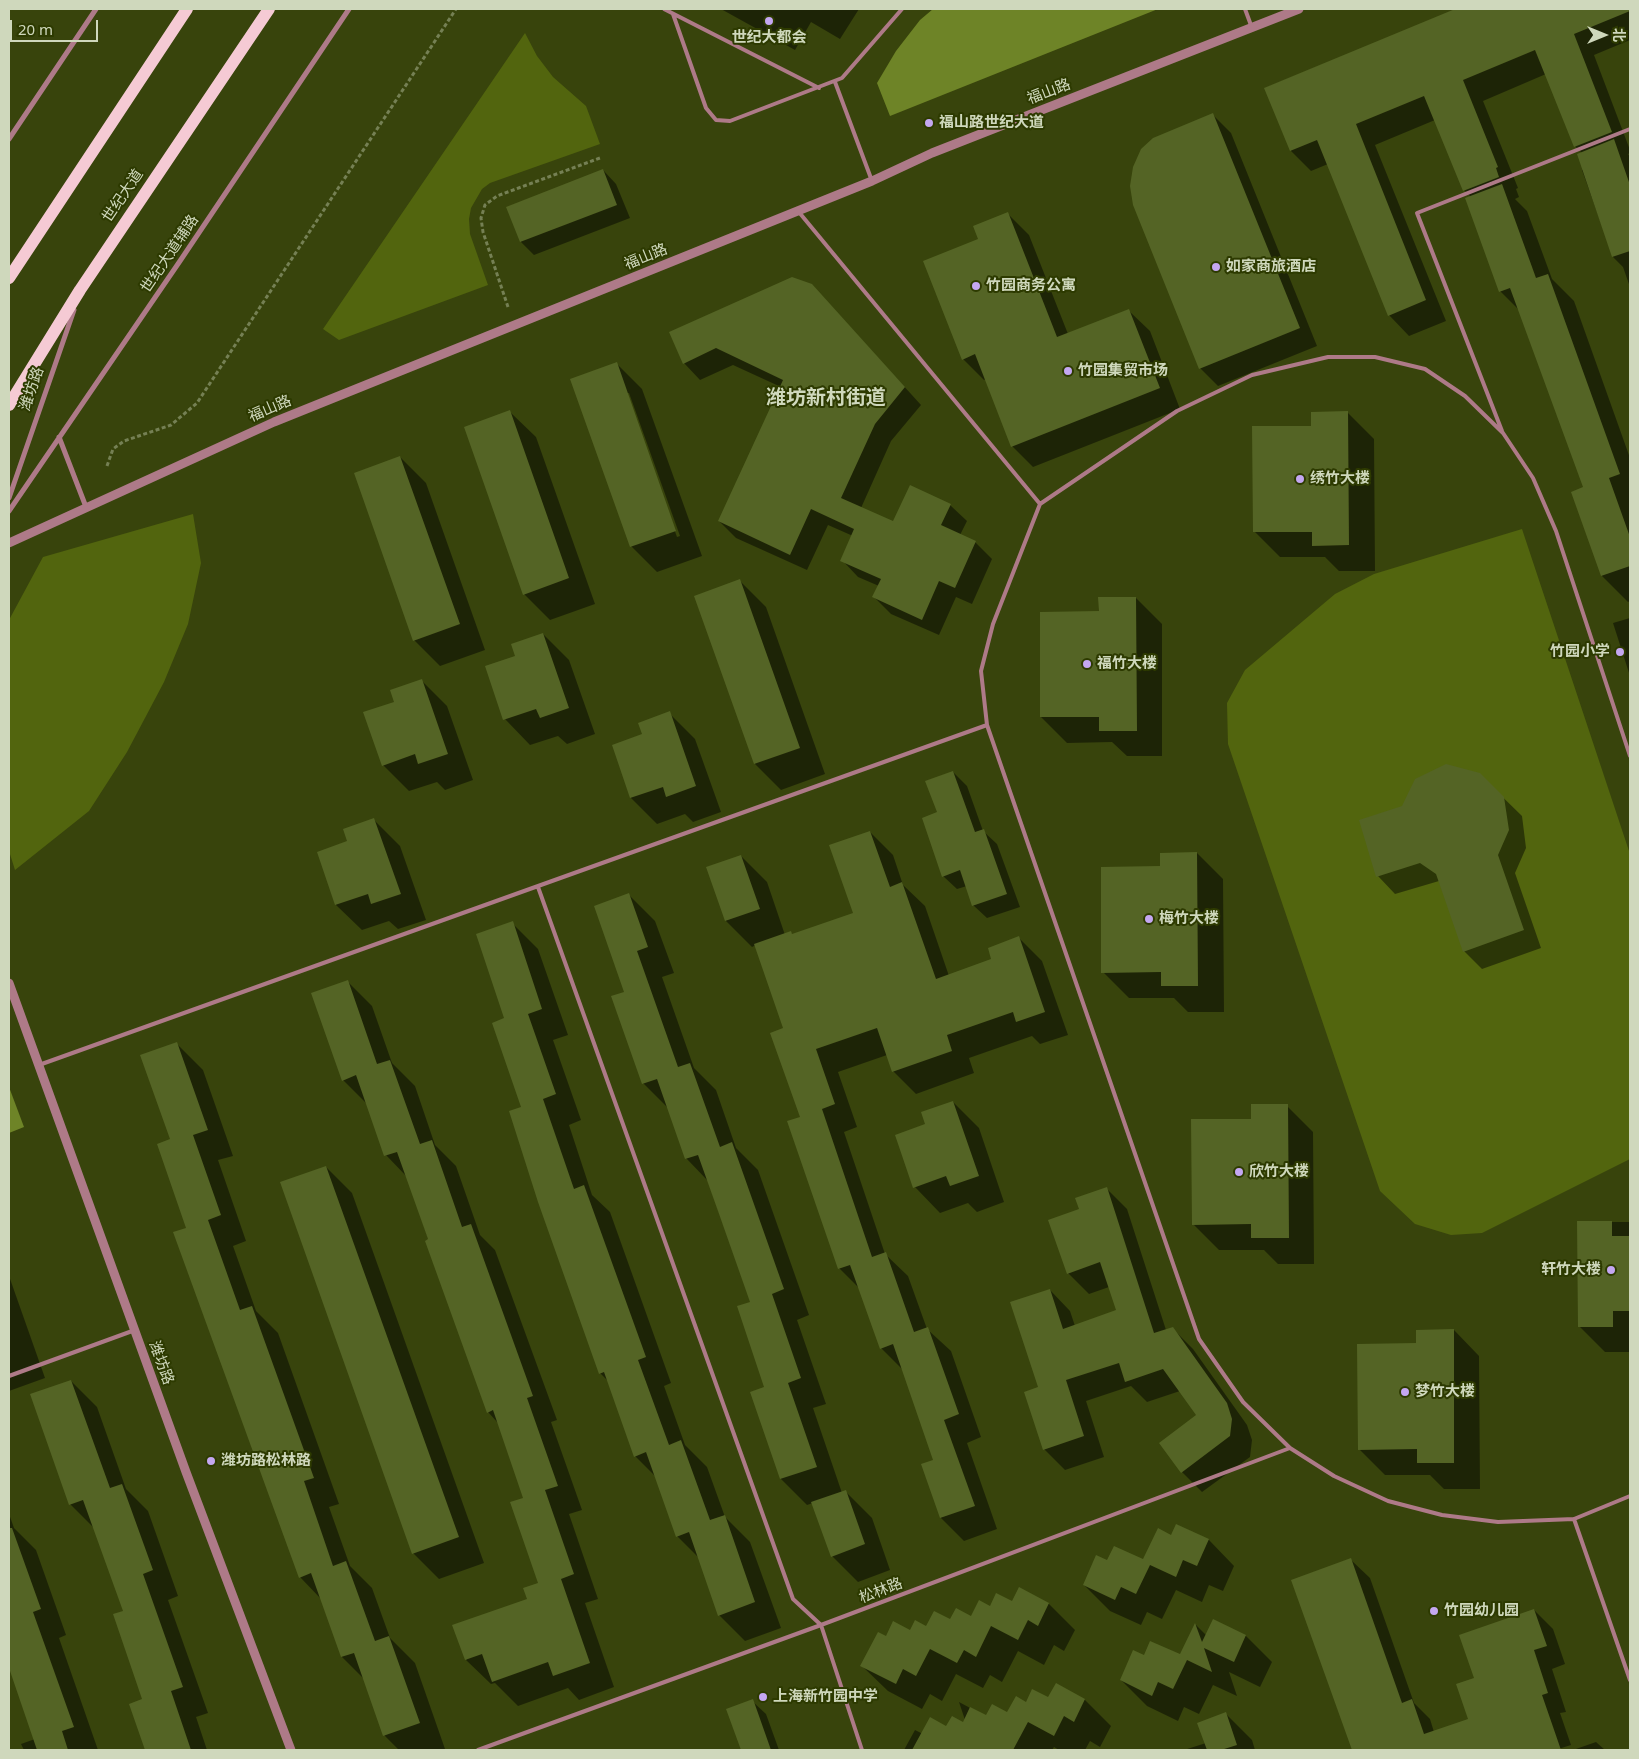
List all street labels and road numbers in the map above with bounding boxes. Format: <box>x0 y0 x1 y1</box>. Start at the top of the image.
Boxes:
street label: 福山路 <box>1025 76 1073 108</box>
street label: 世纪大道 <box>99 166 147 226</box>
street label: 世纪大道辅路 <box>137 212 203 296</box>
street label: 福山路 <box>622 240 670 274</box>
street label: 潍坊路 <box>16 365 48 413</box>
street label: 福山路 <box>246 392 294 426</box>
street label: 潍坊路 <box>145 1339 177 1387</box>
street label: 松林路 <box>857 1575 905 1607</box>

